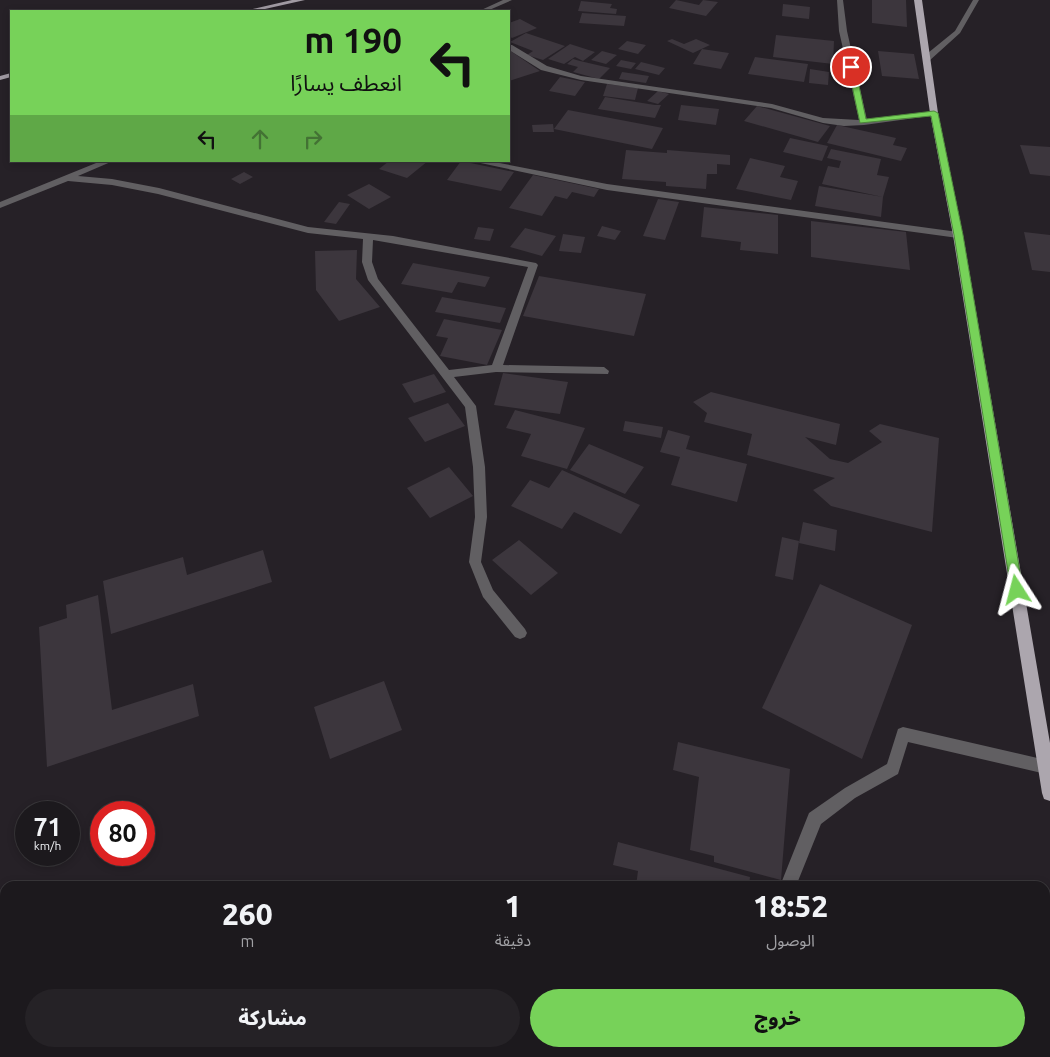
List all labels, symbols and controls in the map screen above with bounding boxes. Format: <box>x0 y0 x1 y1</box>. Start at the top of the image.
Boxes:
text: 190 m <box>304 20 402 60</box>
icon: left <box>420 30 485 95</box>
pin <box>830 46 872 88</box>
icon: arrive <box>837 53 865 81</box>
text: انعطف يسارًا <box>290 70 402 95</box>
icon: left <box>193 125 221 153</box>
icon: ahead <box>246 125 274 153</box>
icon: right <box>299 125 327 153</box>
position arrow <box>990 563 1042 615</box>
speed limit sign: 80 <box>90 801 155 866</box>
text: 71 <box>33 813 62 841</box>
text: km/h <box>34 839 61 852</box>
text: 1 <box>504 889 521 923</box>
text: 18:52 <box>753 889 828 923</box>
text: 260 <box>222 897 273 931</box>
text: دقيقة <box>495 931 531 949</box>
text: الوصول <box>766 931 815 949</box>
text: m <box>240 932 254 950</box>
button: مشاركة <box>25 989 520 1047</box>
button: خروج <box>530 989 1025 1047</box>

